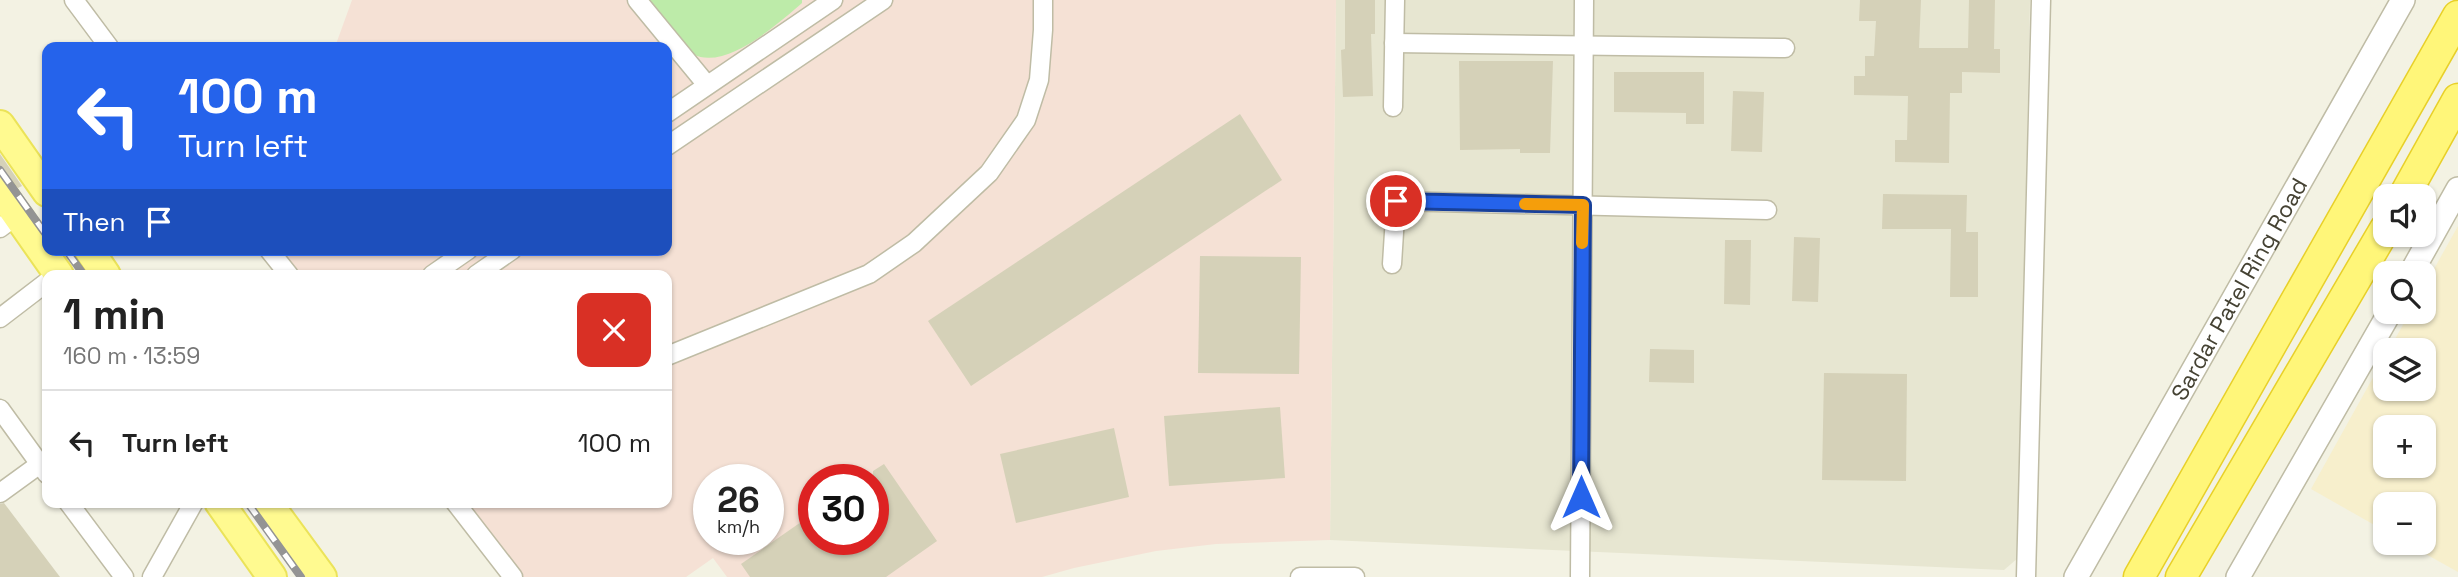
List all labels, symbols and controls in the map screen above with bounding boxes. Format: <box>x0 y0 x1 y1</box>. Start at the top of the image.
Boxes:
text: 100 m <box>178 65 318 127</box>
icon: left <box>63 70 154 161</box>
text: Turn left <box>178 126 308 166</box>
pin <box>1366 171 1426 231</box>
street label: Sardar Patel Ring Road <box>2164 172 2314 406</box>
icon: arrive <box>1377 182 1415 220</box>
map controls <box>2373 184 2436 555</box>
button: sound <box>2373 184 2436 247</box>
icon: arrive <box>140 203 178 241</box>
text: Then <box>63 205 126 239</box>
button: search <box>2373 261 2436 324</box>
text: 1 min <box>63 288 166 341</box>
button: close <box>577 293 651 367</box>
button: layers <box>2373 338 2436 401</box>
text: 160 m · 13:59 <box>63 341 200 371</box>
button: + <box>2373 415 2436 478</box>
icon: left <box>63 424 101 462</box>
text: Turn left <box>122 426 229 460</box>
text: 100 m <box>578 426 651 460</box>
position arrow <box>1544 460 1618 534</box>
speed limit sign: 30 <box>798 464 889 555</box>
text: 26 <box>717 478 760 522</box>
button: − <box>2373 492 2436 555</box>
text: km/h <box>717 515 760 538</box>

